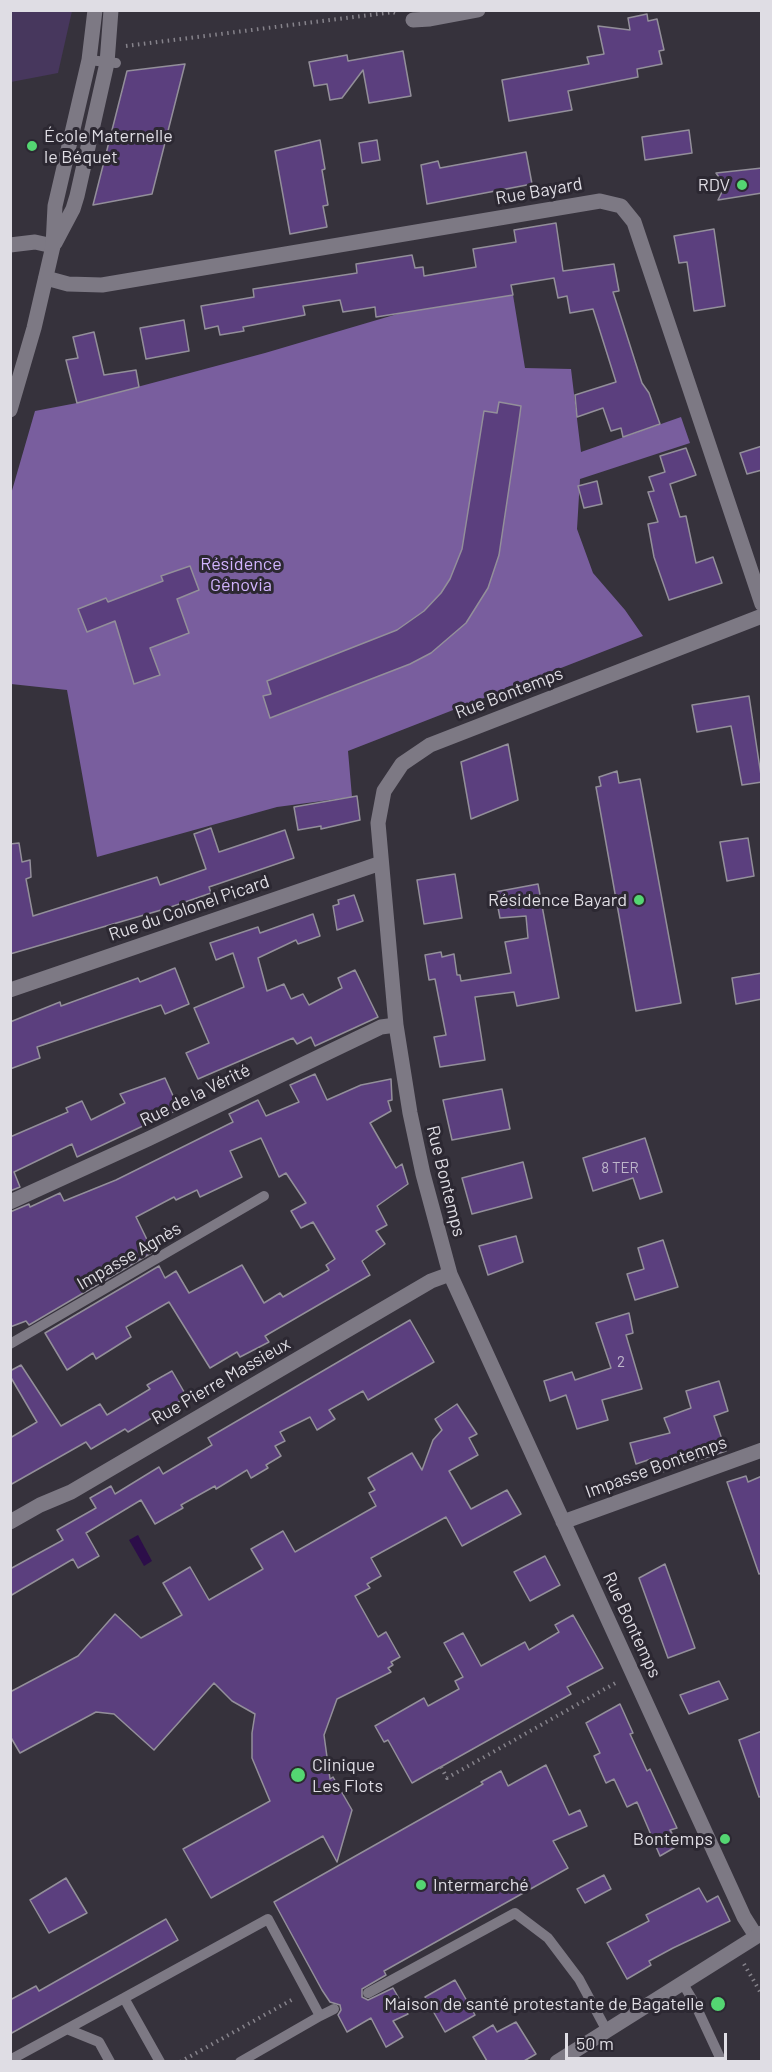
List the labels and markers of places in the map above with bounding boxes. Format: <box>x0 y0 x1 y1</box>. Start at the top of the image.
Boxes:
place label: École Maternelle le Béquet <box>44 125 173 168</box>
marker: École Maternelle le Béquet <box>25 139 39 153</box>
place label: RDV <box>698 174 730 196</box>
marker: RDV <box>735 178 749 192</box>
place label: Résidence Bayard <box>488 889 627 911</box>
marker: Résidence Bayard <box>632 893 646 907</box>
place label: Clinique Les Flots <box>312 1754 383 1796</box>
marker: Clinique Les Flots <box>289 1766 307 1784</box>
place label: Bontemps <box>633 1828 713 1850</box>
marker: Bontemps <box>718 1832 732 1846</box>
place label: Intermarché <box>433 1874 529 1896</box>
marker: Intermarché <box>414 1878 428 1892</box>
place label: Maison de santé protestante de Bagatelle <box>384 1993 704 2015</box>
marker: Maison de santé protestante de Bagatelle <box>709 1995 727 2013</box>

